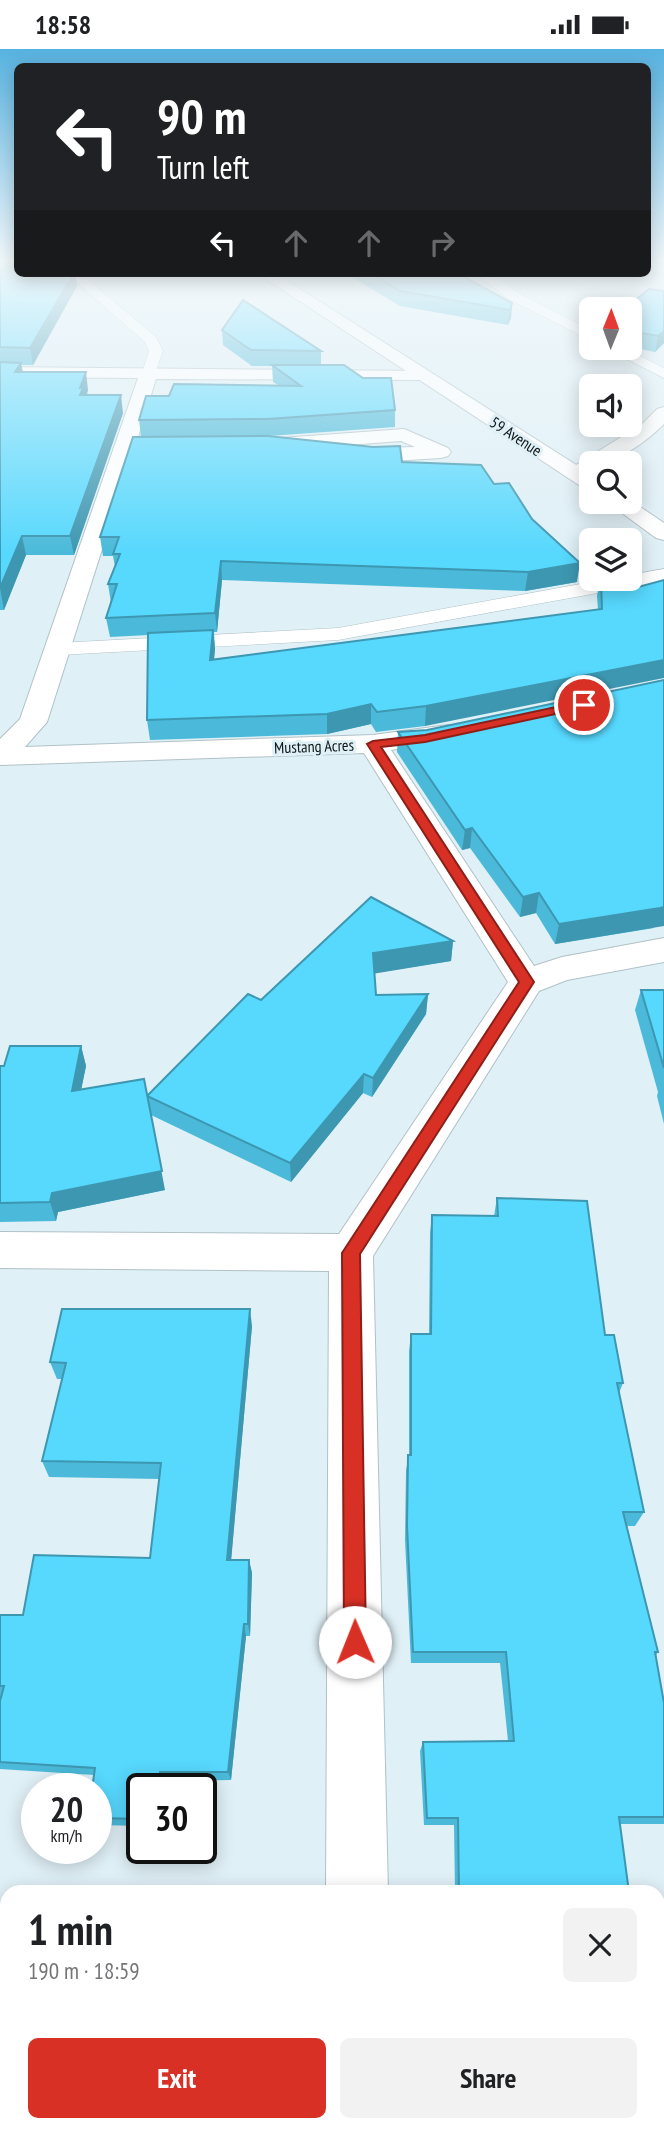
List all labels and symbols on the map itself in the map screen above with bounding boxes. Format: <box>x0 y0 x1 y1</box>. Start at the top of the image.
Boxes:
north arrow <box>579 297 642 361</box>
street label: 59 Avenue <box>486 412 546 460</box>
pin <box>554 675 614 735</box>
street label: Mustang Acres <box>274 735 354 757</box>
position arrow <box>318 1605 392 1679</box>
speed limit sign: 30 <box>126 1773 217 1864</box>

